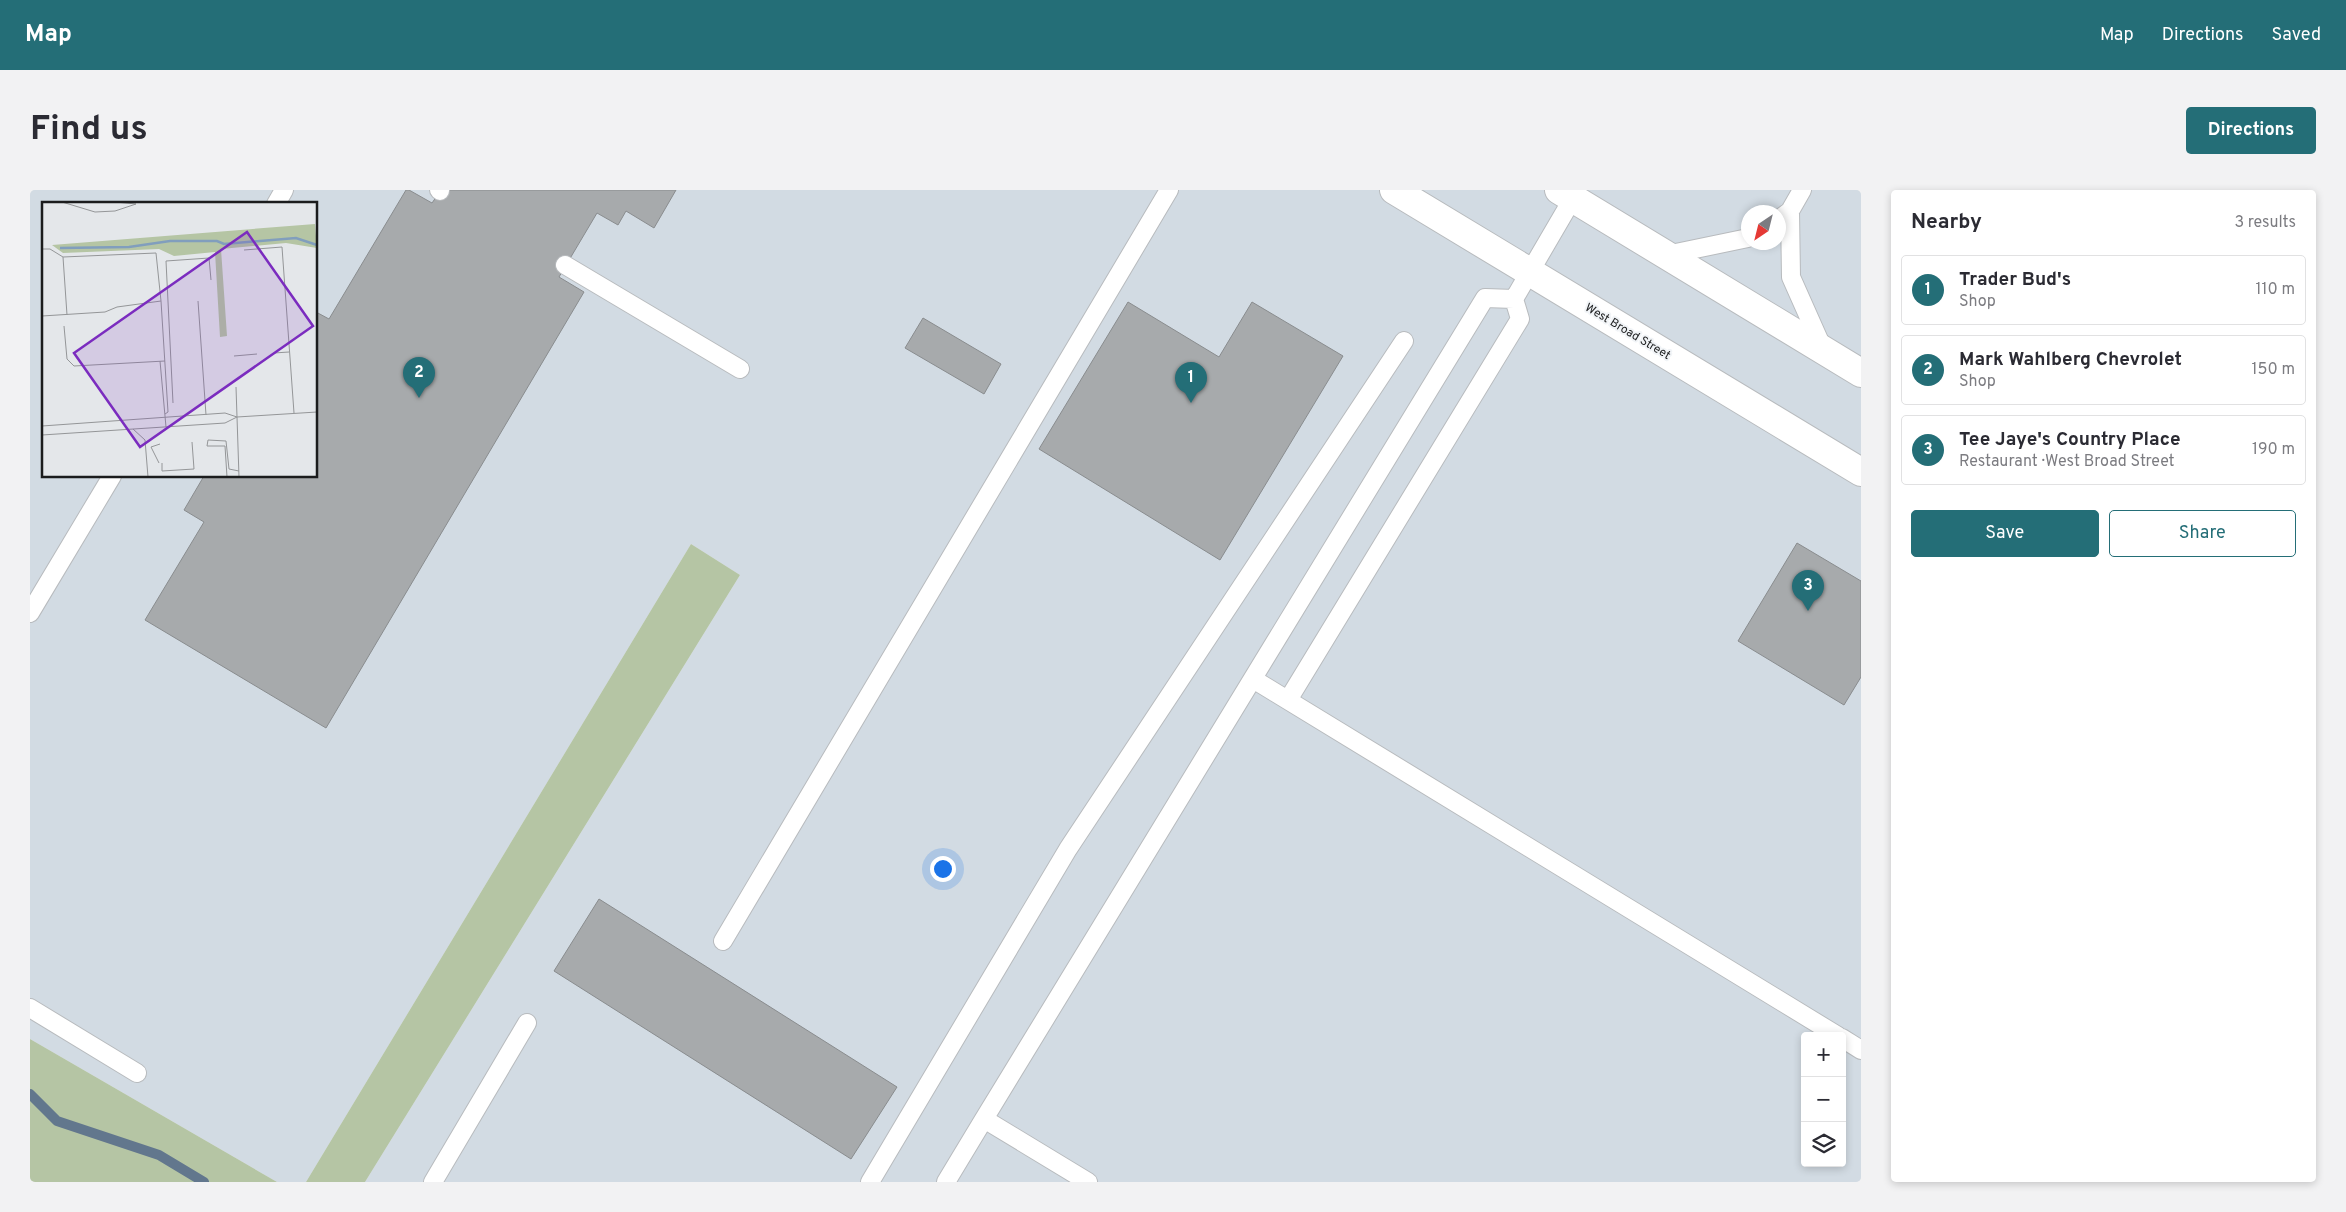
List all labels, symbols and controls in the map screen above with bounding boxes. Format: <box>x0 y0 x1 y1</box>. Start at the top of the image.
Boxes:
text: Map <box>25 20 72 50</box>
text: Map <box>2100 24 2134 47</box>
text: Directions <box>2162 24 2244 47</box>
text: Saved <box>2272 24 2321 47</box>
button: Directions <box>2186 107 2316 154</box>
text: Find us <box>30 108 148 152</box>
inset map <box>42 202 318 478</box>
north arrow <box>1741 205 1786 250</box>
text: Nearby <box>1911 209 1982 236</box>
text: 3 results <box>2234 213 2296 233</box>
text: Trader Bud's <box>1959 268 2071 292</box>
text: 1 <box>1925 280 1931 300</box>
text: 110 m <box>2255 280 2295 300</box>
text: Shop <box>1959 292 1996 312</box>
street label: West Broad Street <box>1582 300 1673 364</box>
text: Mark Wahlberg Chevrolet <box>1959 348 2182 372</box>
pin: 2 <box>403 357 435 398</box>
text: 2 <box>1923 360 1933 380</box>
text: 150 m <box>2252 360 2295 380</box>
pin: 1 <box>1175 362 1207 403</box>
text: Shop <box>1959 372 1996 392</box>
text: Tee Jaye's Country Place <box>1959 428 2181 452</box>
text: 3 <box>1923 440 1933 460</box>
text: 190 m <box>2252 440 2295 460</box>
text: Restaurant · West Broad Street <box>1959 452 2175 472</box>
button: Save <box>1911 510 2099 557</box>
button: Share <box>2109 510 2296 557</box>
pin: 3 <box>1792 570 1824 611</box>
your location <box>930 856 956 882</box>
map controls <box>1801 1032 1846 1167</box>
button: + <box>1801 1032 1846 1077</box>
button: − <box>1801 1077 1846 1122</box>
button: layers <box>1801 1122 1846 1167</box>

